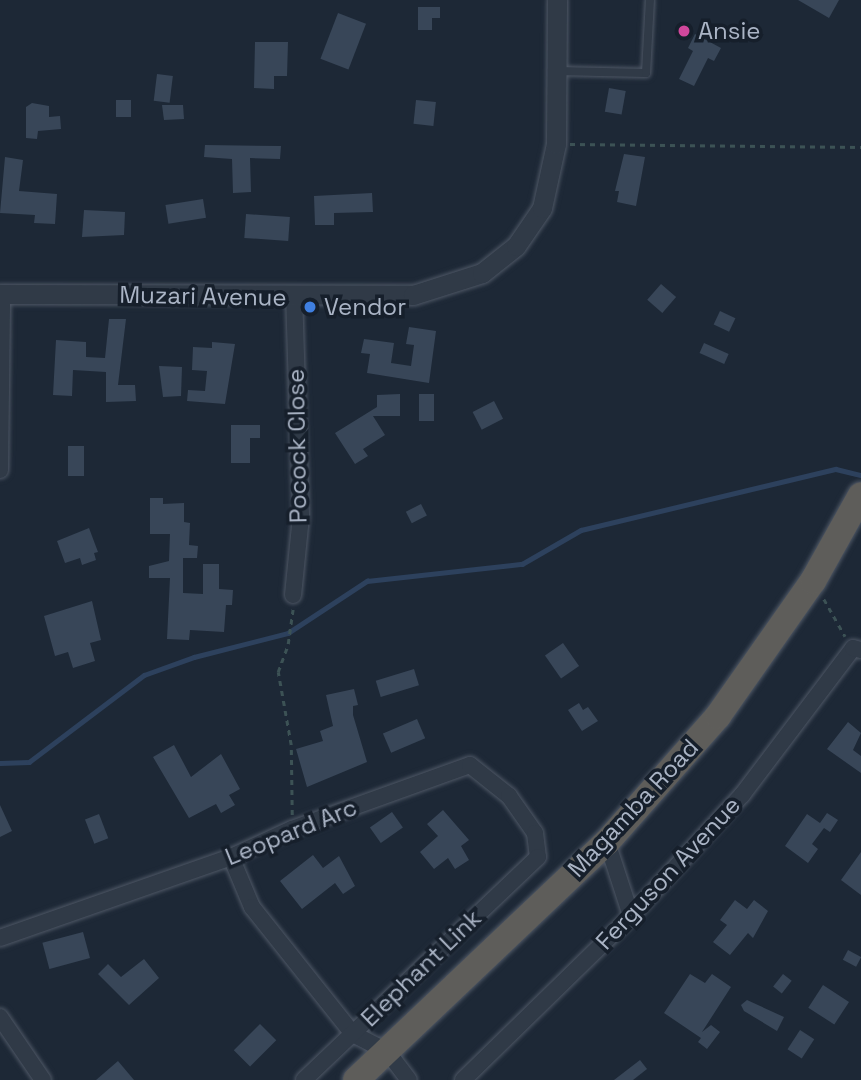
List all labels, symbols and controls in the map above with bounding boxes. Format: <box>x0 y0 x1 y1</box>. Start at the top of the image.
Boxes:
place label: Ansie <box>698 17 761 45</box>
marker: Ansie <box>676 23 692 39</box>
street label: Muzari Avenue <box>119 280 287 312</box>
place label: Vendor <box>324 293 406 321</box>
marker: Vendor <box>302 299 318 315</box>
street label: Pocock Close <box>281 369 313 523</box>
street label: Magamba Road <box>562 733 704 883</box>
street label: Ferguson Avenue <box>590 790 746 956</box>
street label: Leopard Arc <box>221 792 361 872</box>
street label: Elephant Link <box>355 904 487 1032</box>

